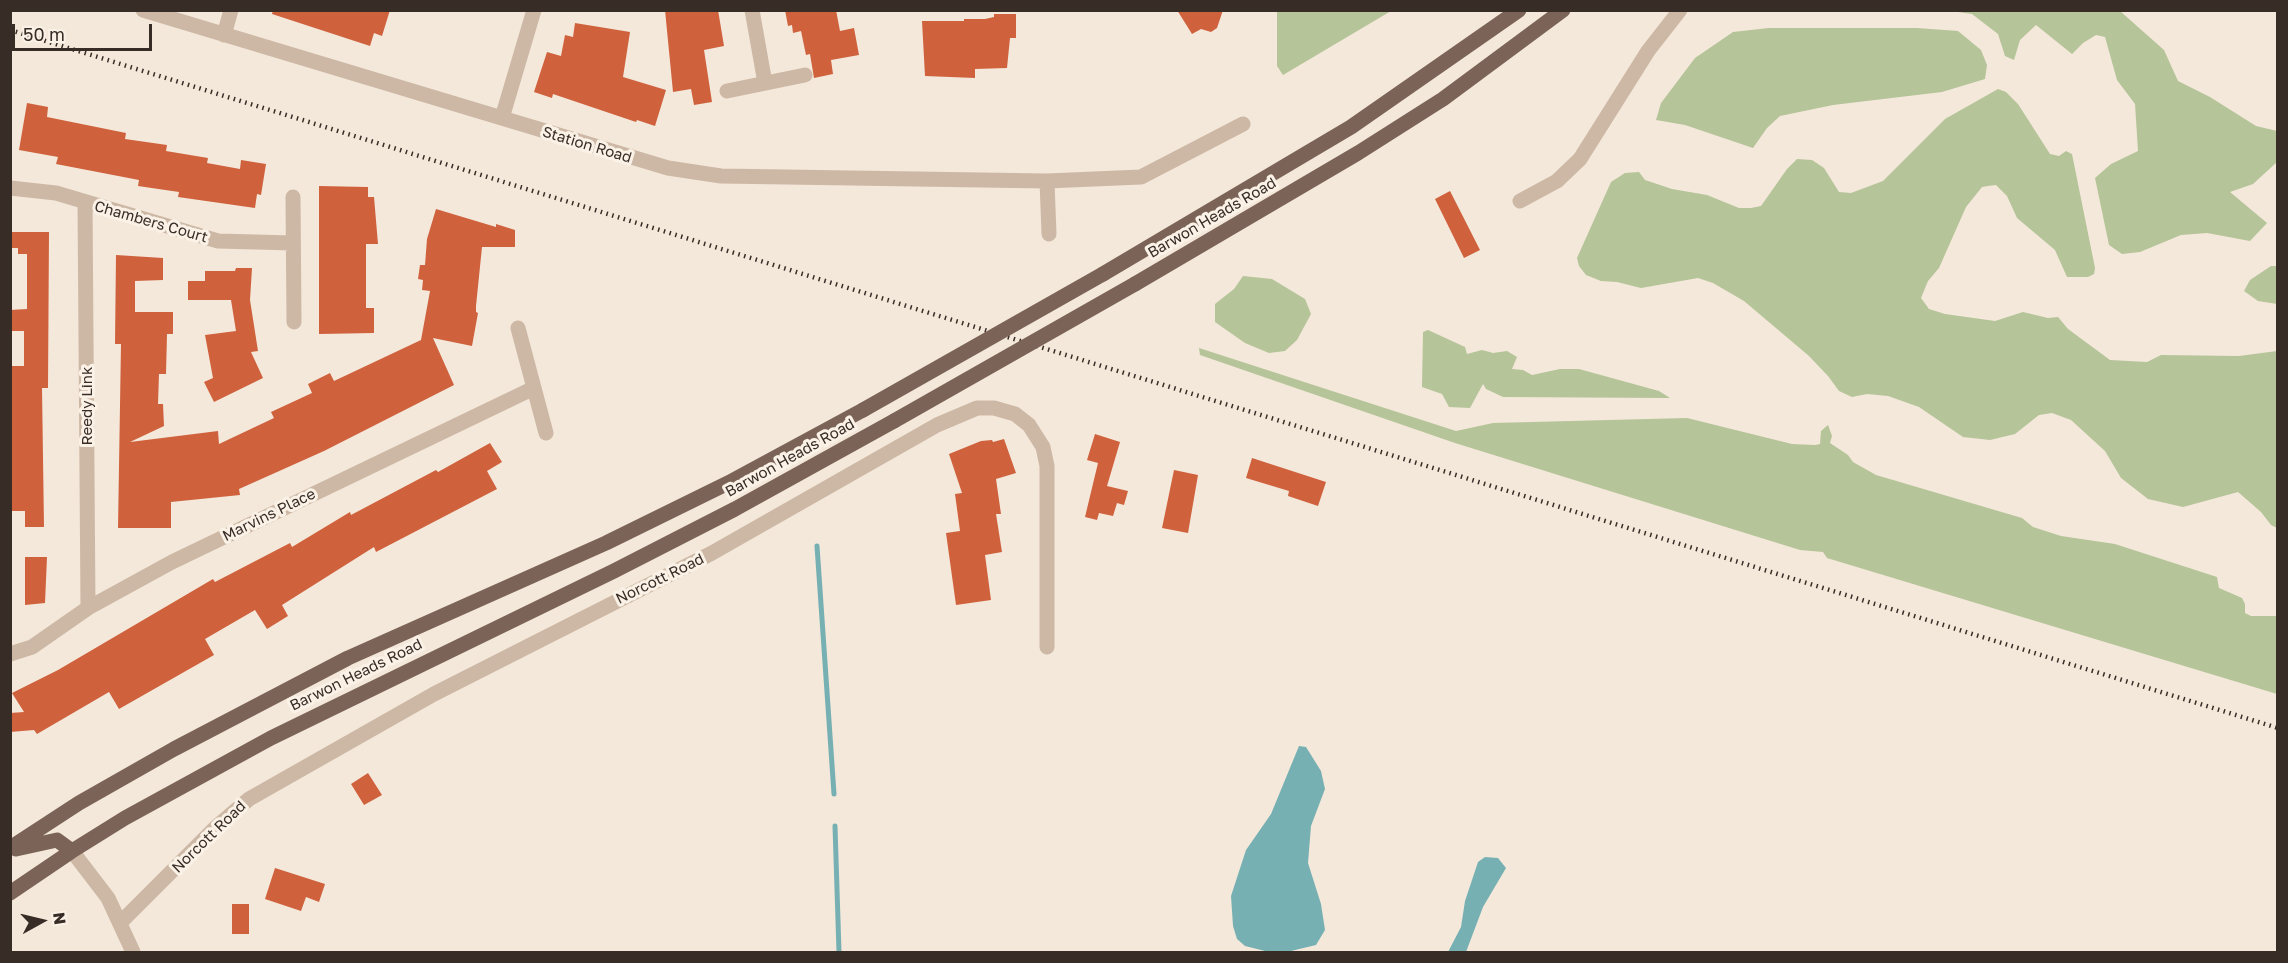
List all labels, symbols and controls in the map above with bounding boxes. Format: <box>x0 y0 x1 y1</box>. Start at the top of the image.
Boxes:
scale bar <box>15 12 154 50</box>
text: 50 m <box>23 23 65 45</box>
street label: Station Road <box>540 123 634 167</box>
street label: Barwon Heads Road <box>1145 174 1279 262</box>
street label: Chambers Court <box>92 197 210 247</box>
street label: Reedy Link <box>78 366 96 446</box>
street label: Barwon Heads Road <box>722 415 858 501</box>
street label: Marvins Place <box>220 485 318 545</box>
street label: Norcott Road <box>613 550 707 608</box>
street label: Barwon Heads Road <box>287 635 425 715</box>
street label: Norcott Road <box>168 797 250 877</box>
north arrow <box>12 891 72 951</box>
text: N <box>49 911 71 926</box>

